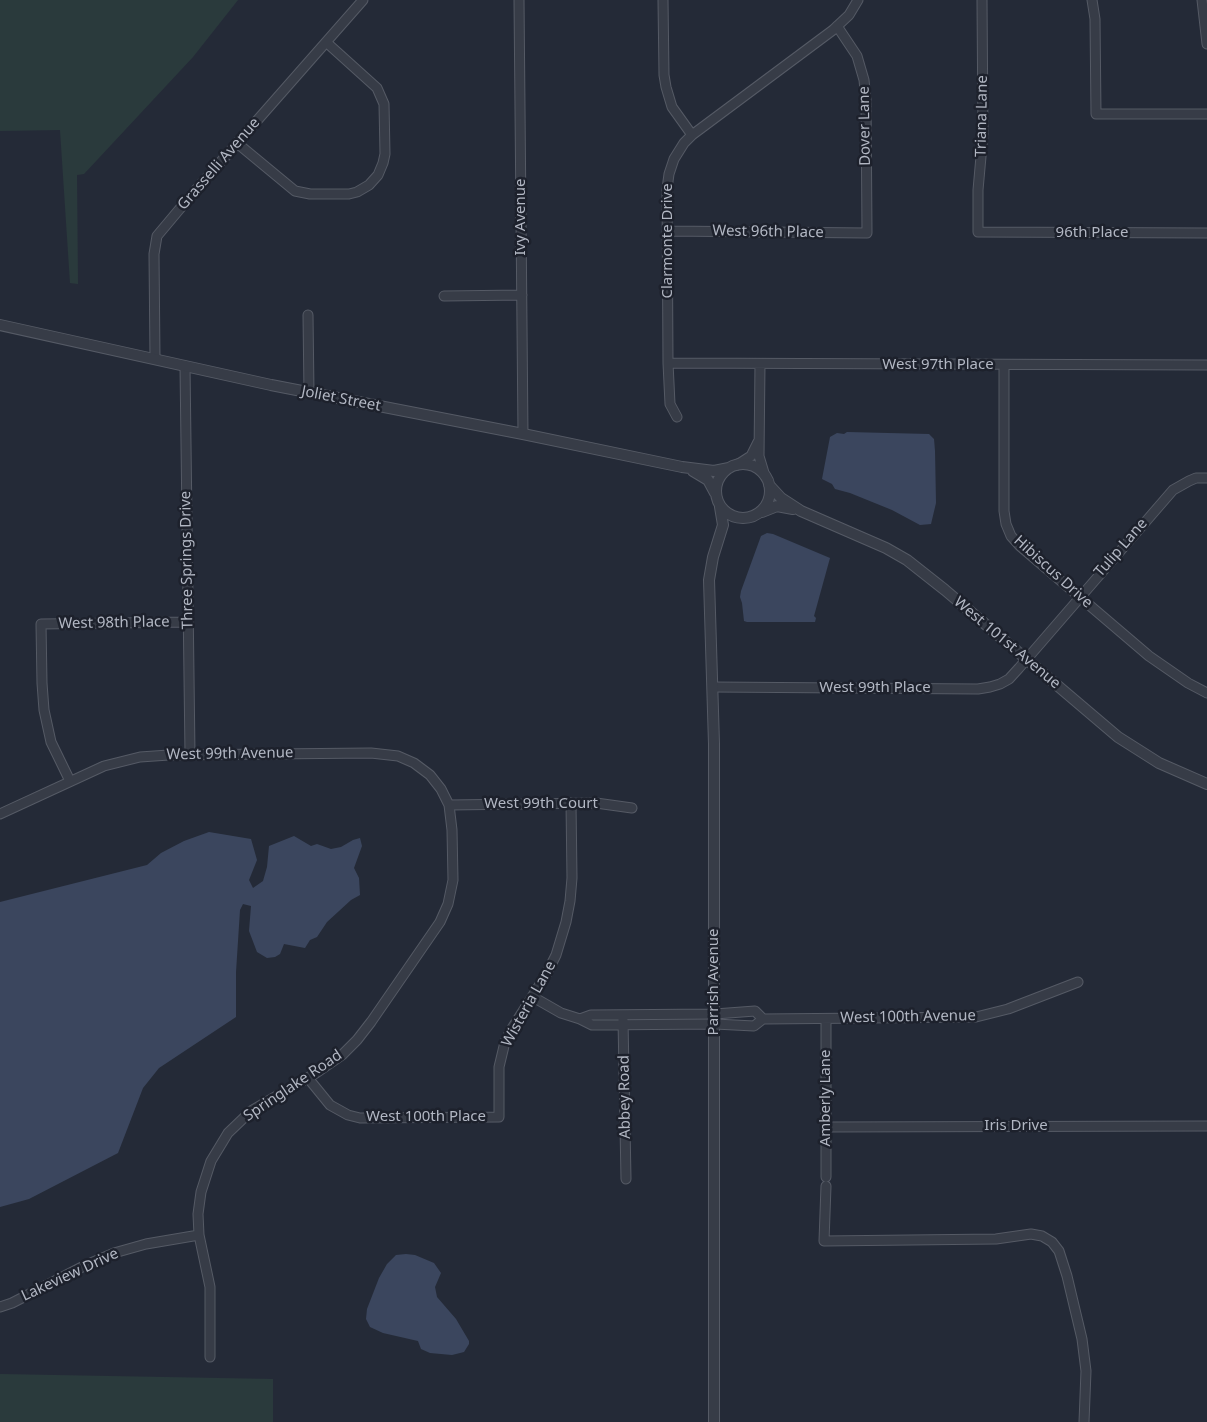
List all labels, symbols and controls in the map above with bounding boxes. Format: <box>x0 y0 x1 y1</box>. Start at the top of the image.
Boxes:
street label: Triana Lane <box>972 75 992 157</box>
street label: Dover Lane <box>855 86 875 166</box>
street label: Grasselli Avenue <box>174 114 264 214</box>
street label: Ivy Avenue <box>512 179 530 255</box>
street label: Clarmonte Drive <box>659 183 677 299</box>
street label: West 96th Place <box>712 222 824 242</box>
street label: 96th Place <box>1056 224 1128 242</box>
street label: West 97th Place <box>882 356 994 374</box>
street label: Joliet Street <box>300 382 382 416</box>
street label: Three Springs Drive <box>177 491 197 629</box>
street label: Tulip Lane <box>1091 515 1151 581</box>
street label: Hibiscus Drive <box>1010 532 1096 612</box>
street label: West 101st Avenue <box>950 593 1064 693</box>
street label: West 98th Place <box>58 613 170 633</box>
street label: West 99th Place <box>819 679 931 697</box>
street label: West 99th Avenue <box>166 744 294 764</box>
street label: West 99th Court <box>484 795 598 813</box>
street label: Parrish Avenue <box>705 929 723 1035</box>
street label: Wisteria Lane <box>498 958 560 1050</box>
street label: West 100th Avenue <box>840 1007 976 1027</box>
street label: Springlake Road <box>240 1046 346 1126</box>
street label: Amberly Lane <box>817 1050 835 1146</box>
street label: Abbey Road <box>615 1055 635 1139</box>
street label: West 100th Place <box>366 1108 486 1126</box>
street label: Iris Drive <box>984 1117 1048 1135</box>
street label: Lakeview Drive <box>19 1245 121 1305</box>

